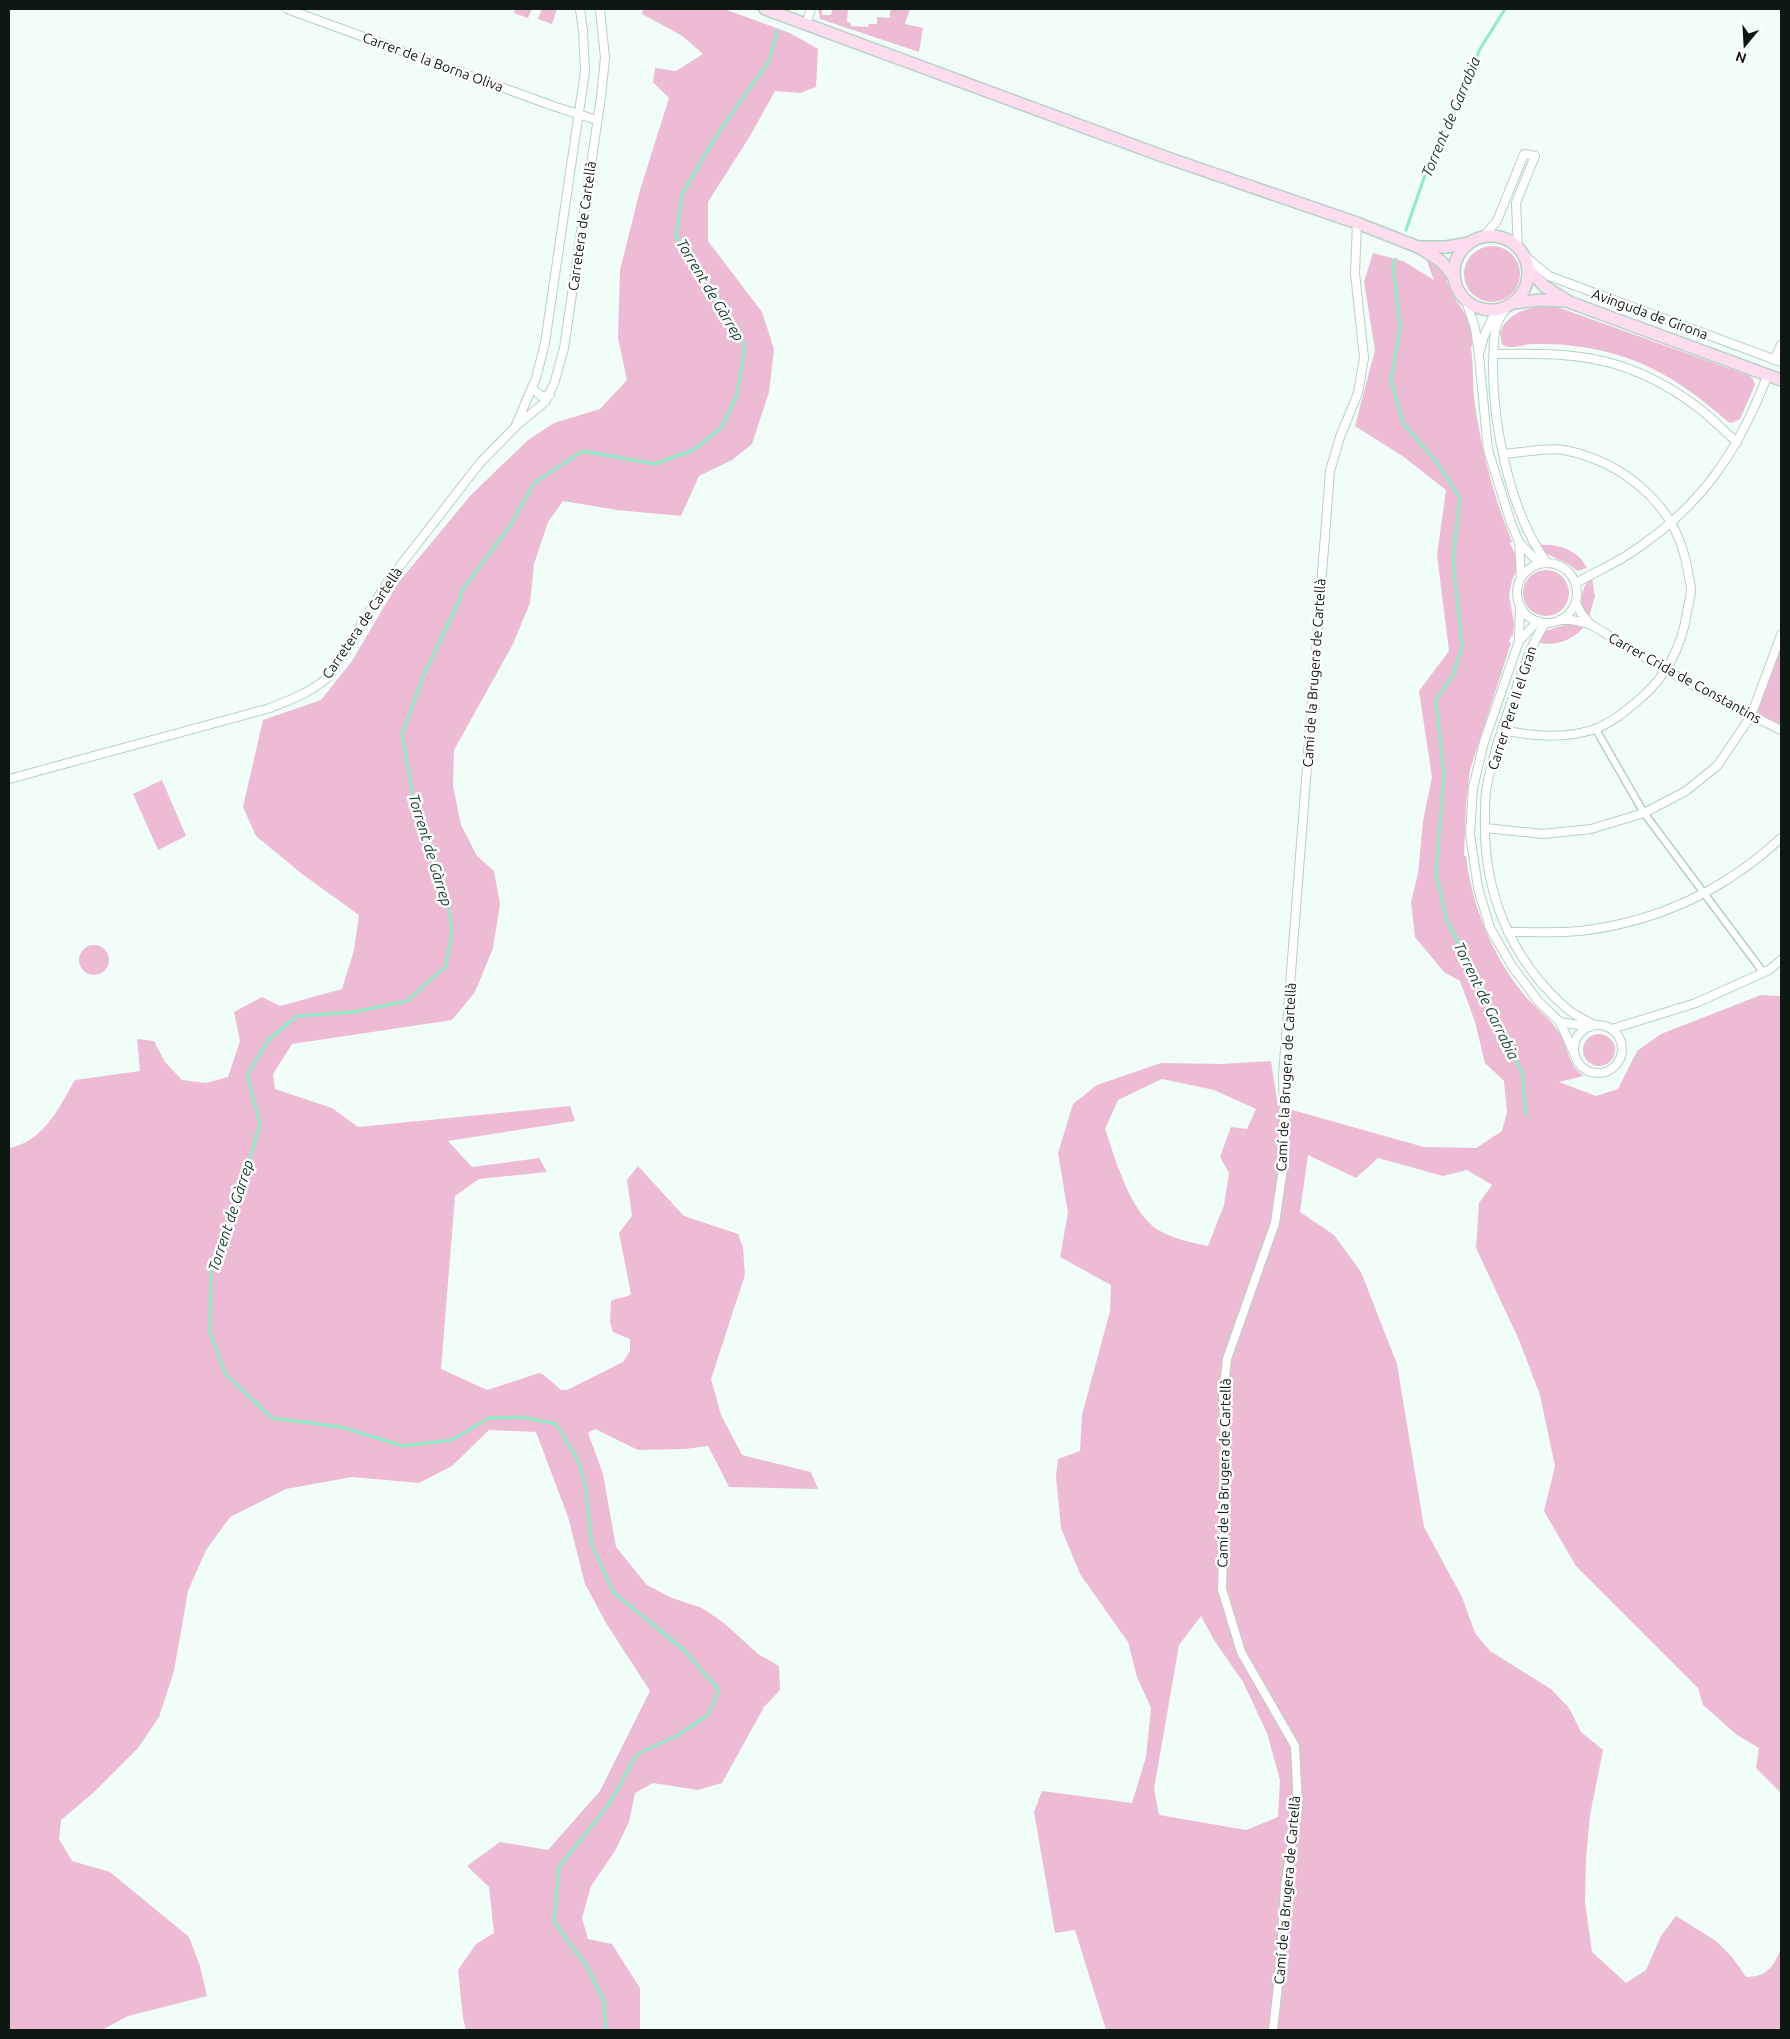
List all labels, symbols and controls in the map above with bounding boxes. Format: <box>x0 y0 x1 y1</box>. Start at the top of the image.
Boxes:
north arrow <box>1720 20 1770 70</box>
street label: Carrer de la Borna Oliva <box>360 29 506 95</box>
text: N <box>1734 48 1748 67</box>
water label: Torrent de Garrabia <box>1418 54 1484 179</box>
street label: Carretera de Cartellà <box>565 160 599 292</box>
water label: Torrent de Gàrrep <box>673 235 748 344</box>
street label: Avinguda de Girona <box>1590 286 1710 342</box>
street label: Carretera de Cartellà <box>319 564 405 682</box>
street label: Camí de la Brugera de Cartellà <box>1299 578 1329 768</box>
street label: Carrer Crida de Constantins <box>1606 629 1764 727</box>
street label: Carrer Pere II el Gran <box>1484 644 1540 772</box>
water label: Torrent de Gàrrep <box>405 792 456 908</box>
water label: Torrent de Garrabia <box>1451 939 1522 1062</box>
street label: Camí de la Brugera de Cartellà <box>1273 982 1299 1172</box>
water label: Torrent de Gàrrep <box>204 1158 257 1274</box>
street label: Camí de la Brugera de Cartellà <box>1214 1378 1234 1568</box>
street label: Camí de la Brugera de Cartellà <box>1271 1795 1303 1985</box>

